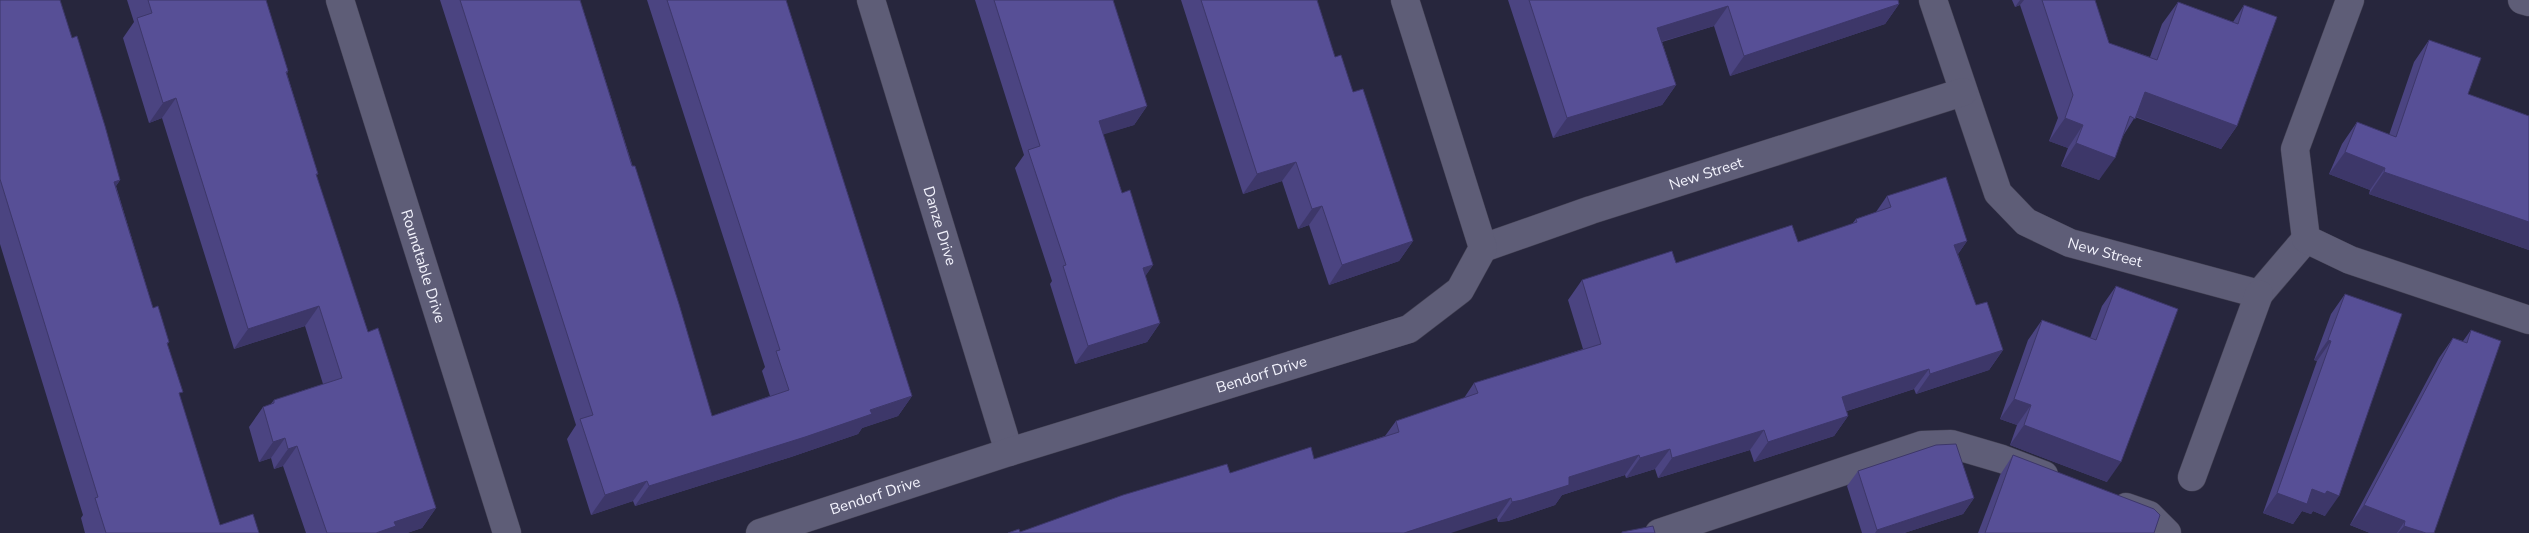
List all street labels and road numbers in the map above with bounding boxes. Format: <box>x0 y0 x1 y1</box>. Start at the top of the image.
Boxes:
street label: New Street <box>1666 152 1746 195</box>
street label: Danze Drive <box>918 184 961 268</box>
street label: Roundtable Drive <box>396 207 451 325</box>
street label: New Street <box>2066 233 2145 272</box>
street label: Bendorf Drive <box>1214 351 1309 398</box>
street label: Bendorf Drive <box>827 472 923 520</box>

